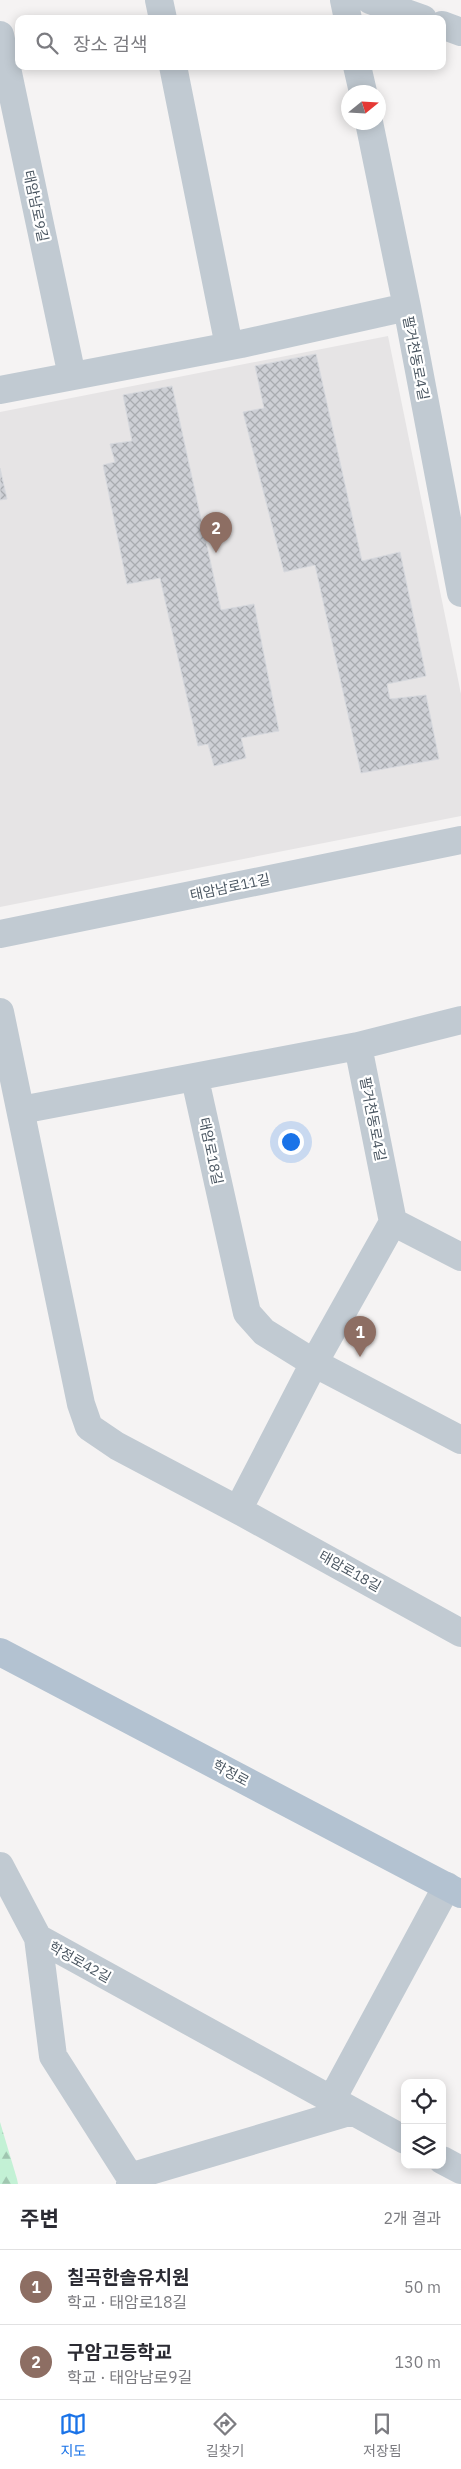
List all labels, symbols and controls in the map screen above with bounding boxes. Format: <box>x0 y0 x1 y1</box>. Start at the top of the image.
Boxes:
search box <box>15 15 446 70</box>
icon: search <box>33 29 61 57</box>
text: 장소 검색 <box>73 32 147 56</box>
north arrow <box>341 85 386 130</box>
street label: 태암남로9길 <box>20 169 52 243</box>
street label: 팔거천동로4길 <box>399 314 433 402</box>
pin: 2 <box>200 512 232 553</box>
street label: 태암남로11길 <box>188 870 272 904</box>
street label: 팔거천동로4길 <box>356 1075 390 1163</box>
street label: 태암로18길 <box>195 1116 227 1186</box>
your location <box>278 1129 304 1155</box>
pin: 1 <box>344 1316 376 1357</box>
street label: 태암로18길 <box>316 1547 384 1595</box>
street label: 학정로 <box>210 1756 252 1790</box>
street label: 학정로42길 <box>46 1938 114 1986</box>
map controls <box>401 2079 446 2169</box>
button: locate <box>401 2079 446 2124</box>
button: layers <box>401 2124 446 2169</box>
text: 주변 <box>20 2204 59 2232</box>
text: 2개 결과 <box>383 2208 441 2228</box>
text: 칠곡한솔유치원 <box>67 2265 189 2289</box>
text: 1 <box>31 2277 41 2297</box>
text: 50 m <box>404 2277 441 2297</box>
text: 학교 · 태암로18길 <box>67 2292 187 2312</box>
text: 구암고등학교 <box>67 2340 172 2364</box>
text: 2 <box>31 2352 41 2372</box>
text: 130 m <box>394 2352 441 2372</box>
text: 학교 · 태암남로9길 <box>67 2367 192 2387</box>
tab: 지도 <box>59 2410 87 2460</box>
tab: 길찾기 <box>206 2410 244 2460</box>
tab: 저장됨 <box>363 2410 402 2460</box>

